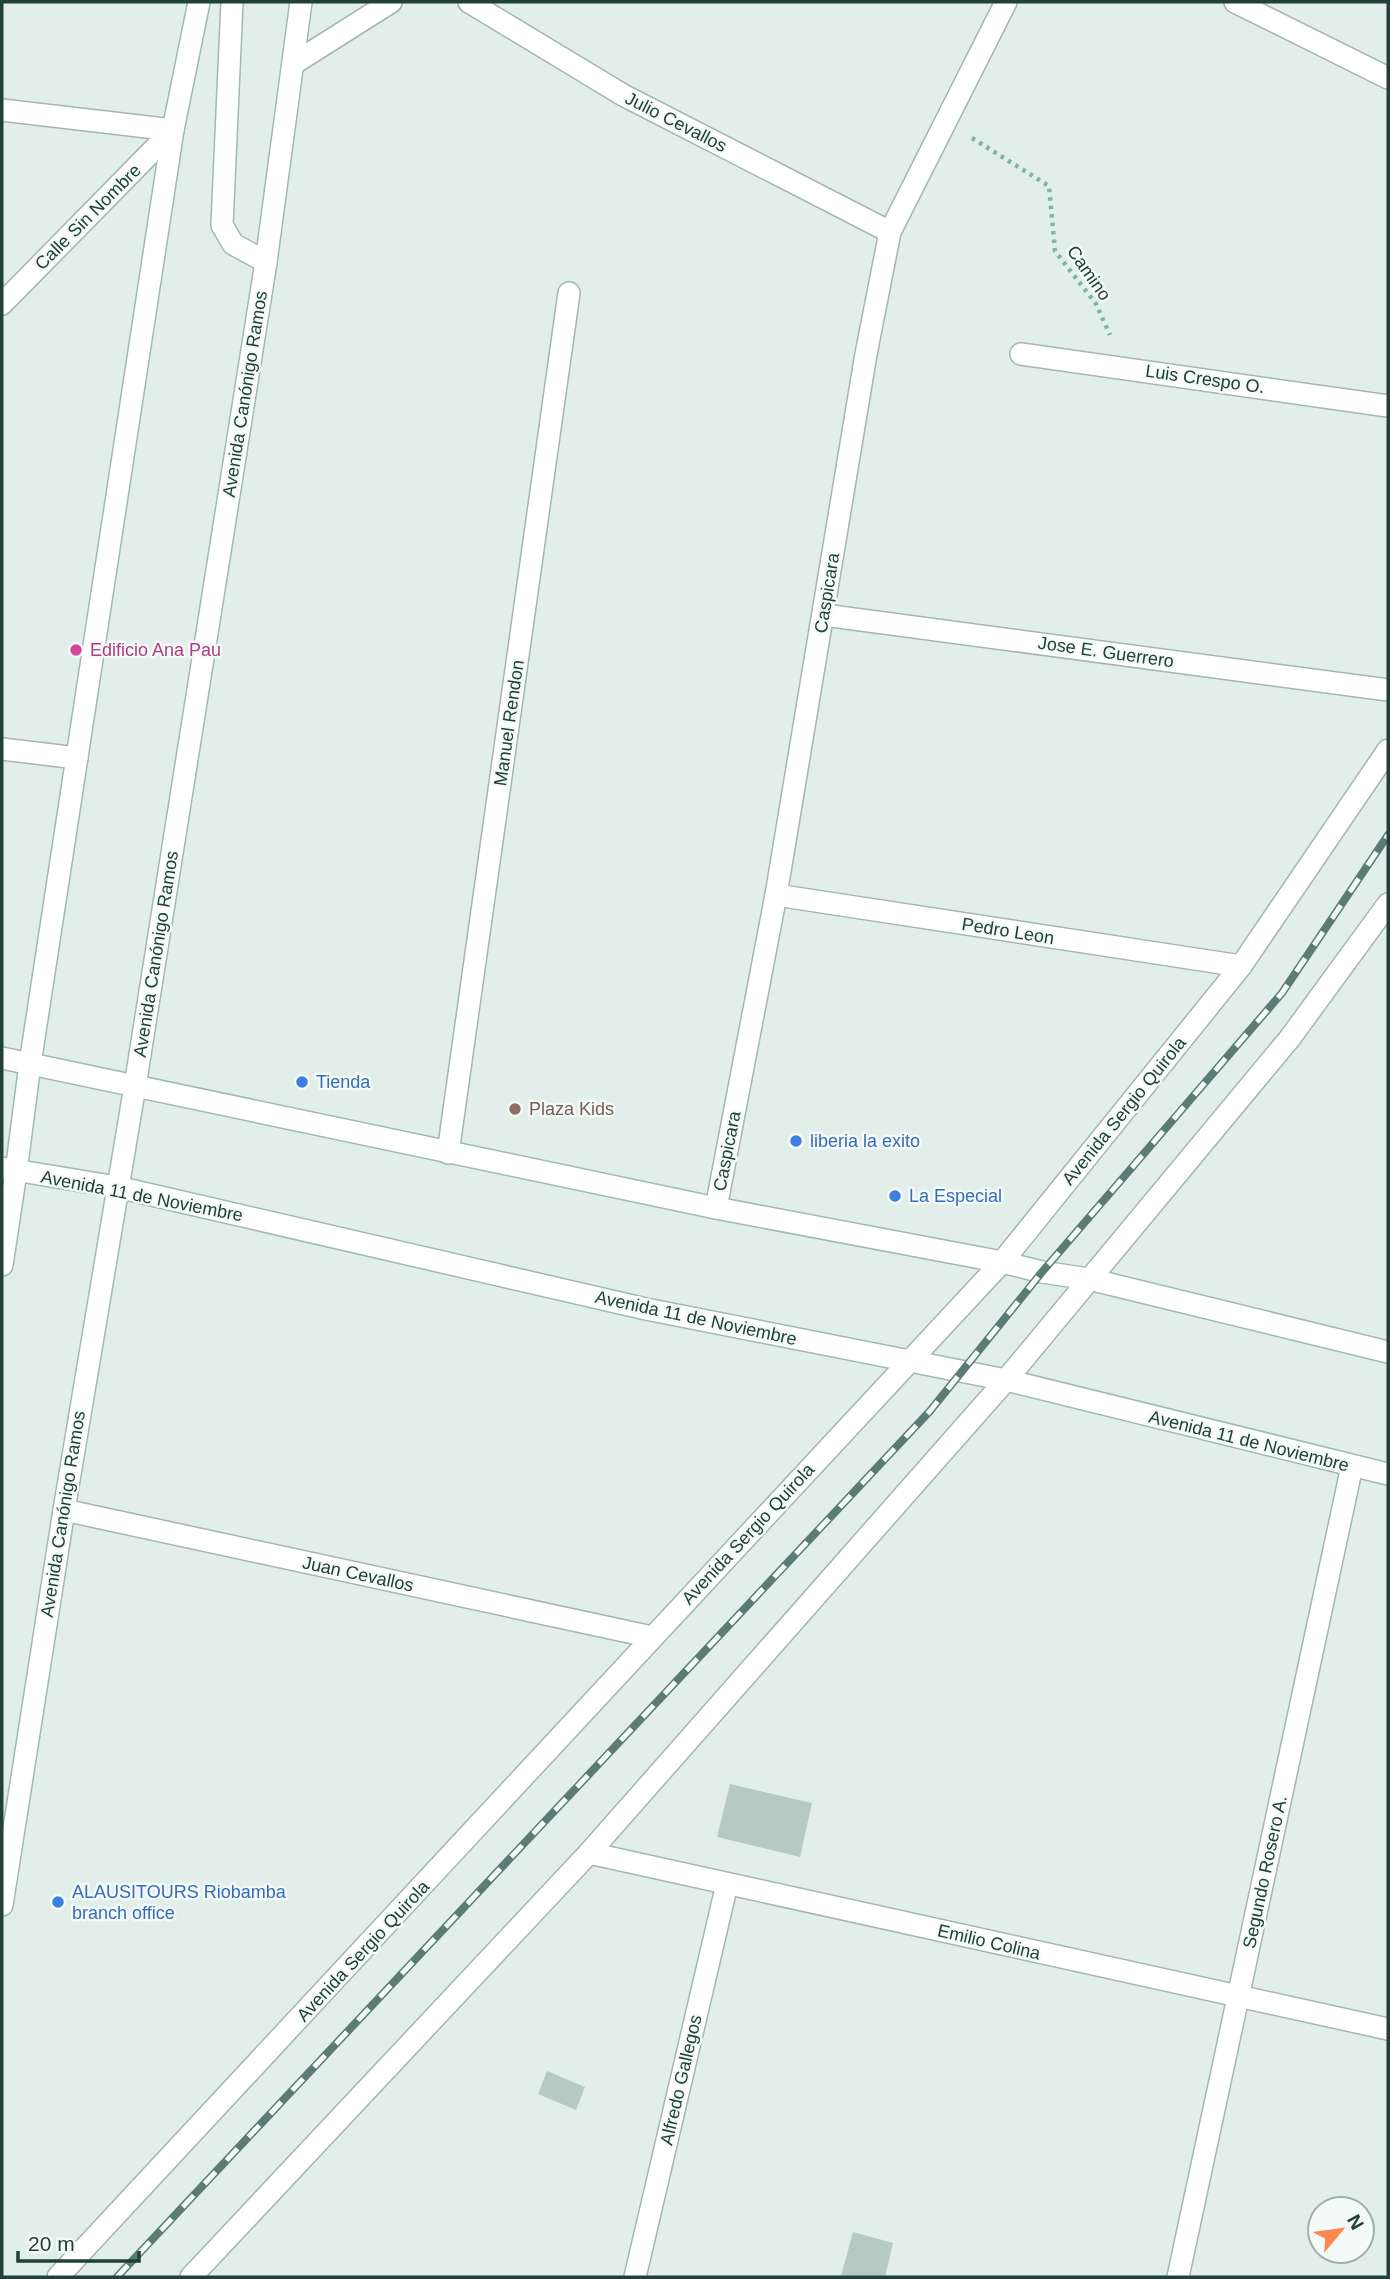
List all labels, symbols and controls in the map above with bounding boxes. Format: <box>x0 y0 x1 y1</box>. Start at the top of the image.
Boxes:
street label: Julio Cevallos <box>622 88 730 156</box>
street label: Calle Sin Nombre <box>31 160 145 274</box>
street label: Camino <box>1063 242 1115 304</box>
street label: Avenida Canónigo Ramos <box>219 289 271 499</box>
street label: Luis Crespo O. <box>1144 361 1266 397</box>
street label: Caspicara <box>811 550 843 635</box>
street label: Jose E. Guerrero <box>1037 633 1175 671</box>
place label: Edificio Ana Pau <box>90 640 221 660</box>
marker: Edificio Ana Pau <box>68 642 84 658</box>
street label: Manuel Rendon <box>490 659 528 787</box>
street label: Avenida Canónigo Ramos <box>130 849 182 1059</box>
street label: Pedro Leon <box>960 914 1056 948</box>
street label: Avenida Sergio Quirola <box>1058 1032 1191 1189</box>
place label: Tienda <box>316 1072 371 1092</box>
marker: Tienda <box>294 1074 310 1090</box>
place label: Plaza Kids <box>529 1099 614 1119</box>
marker: Plaza Kids <box>507 1101 523 1117</box>
street label: Caspicara <box>709 1108 745 1193</box>
place label: liberia la exito <box>810 1131 920 1151</box>
marker: liberia la exito <box>788 1133 804 1149</box>
street label: Avenida 11 de Noviembre <box>39 1167 245 1225</box>
place label: La Especial <box>909 1186 1002 1206</box>
marker: La Especial <box>887 1188 903 1204</box>
street label: Avenida 11 de Noviembre <box>593 1287 799 1349</box>
street label: Avenida 11 de Noviembre <box>1147 1406 1351 1476</box>
street label: Avenida Canónigo Ramos <box>37 1409 89 1619</box>
street label: Avenida Sergio Quirola <box>678 1459 819 1608</box>
street label: Juan Cevallos <box>301 1552 415 1596</box>
street label: Segundo Rosero A. <box>1239 1794 1291 1950</box>
street label: Avenida Sergio Quirola <box>293 1876 434 2025</box>
place label: ALAUSITOURS Riobamba branch office <box>72 1882 287 1923</box>
marker: ALAUSITOURS Riobamba branch office <box>50 1894 66 1910</box>
street label: Emilio Colina <box>936 1920 1043 1964</box>
street label: Alfredo Gallegos <box>656 2013 706 2147</box>
north arrow <box>1306 2195 1376 2265</box>
text: N <box>1343 2211 1368 2233</box>
scale bar <box>18 2220 138 2264</box>
text: 20 m <box>28 2232 75 2255</box>

